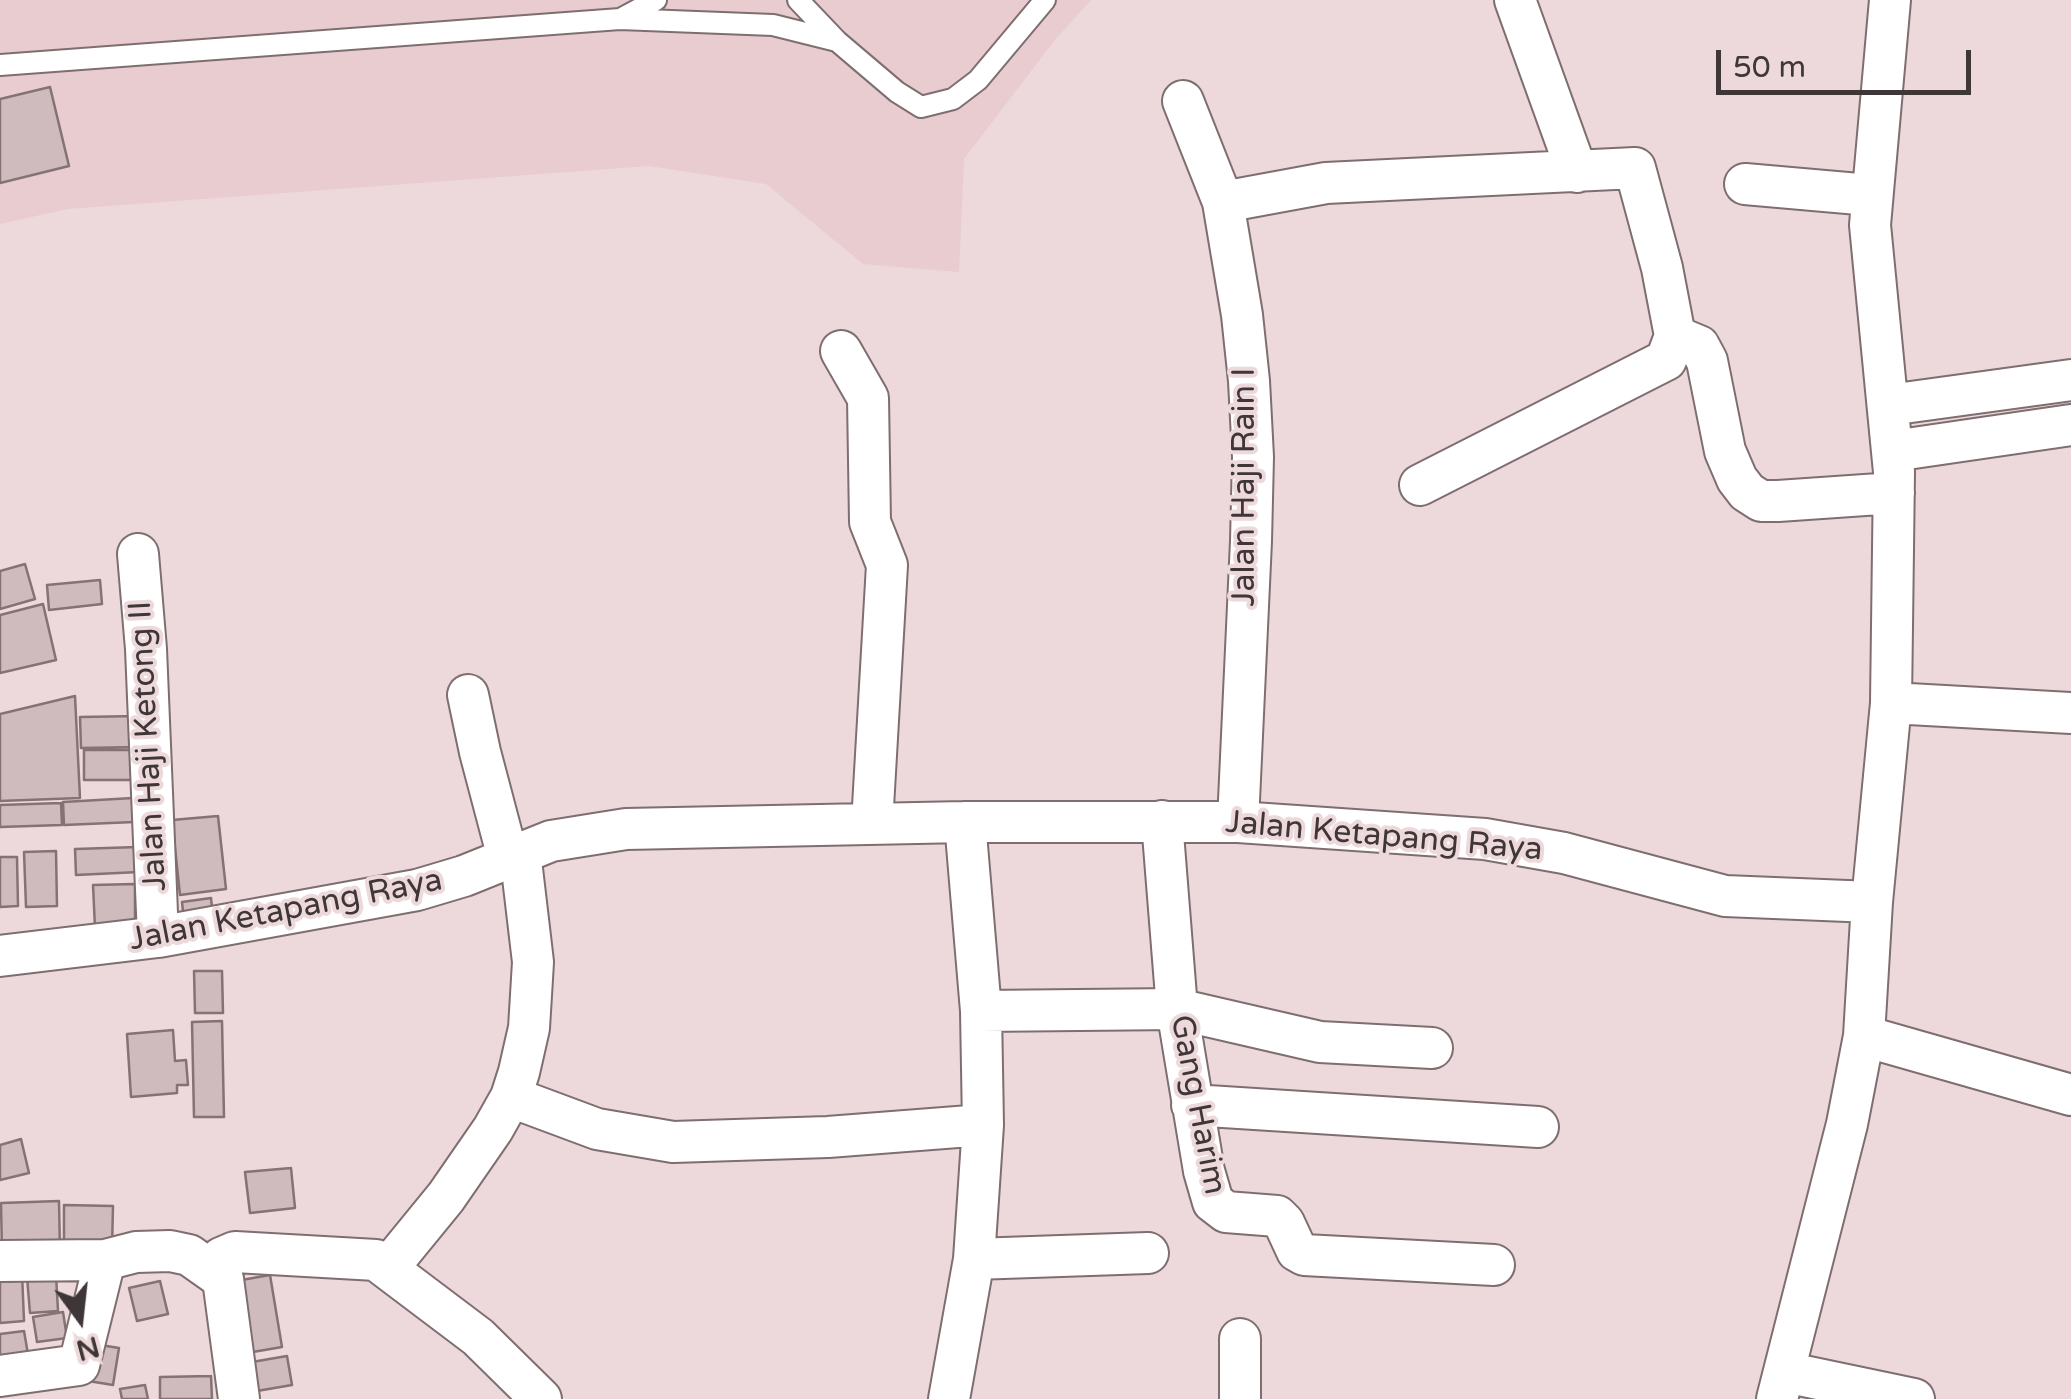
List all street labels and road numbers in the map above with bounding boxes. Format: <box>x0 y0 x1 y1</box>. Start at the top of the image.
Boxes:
street label: Jalan Haji Rain I <box>1227 368 1265 606</box>
street label: Jalan Haji Ketong II <box>122 600 176 892</box>
street label: Jalan Ketapang Raya <box>1224 804 1544 870</box>
street label: Jalan Ketapang Raya <box>126 862 446 960</box>
street label: Gang Harim <box>1161 1012 1233 1198</box>

